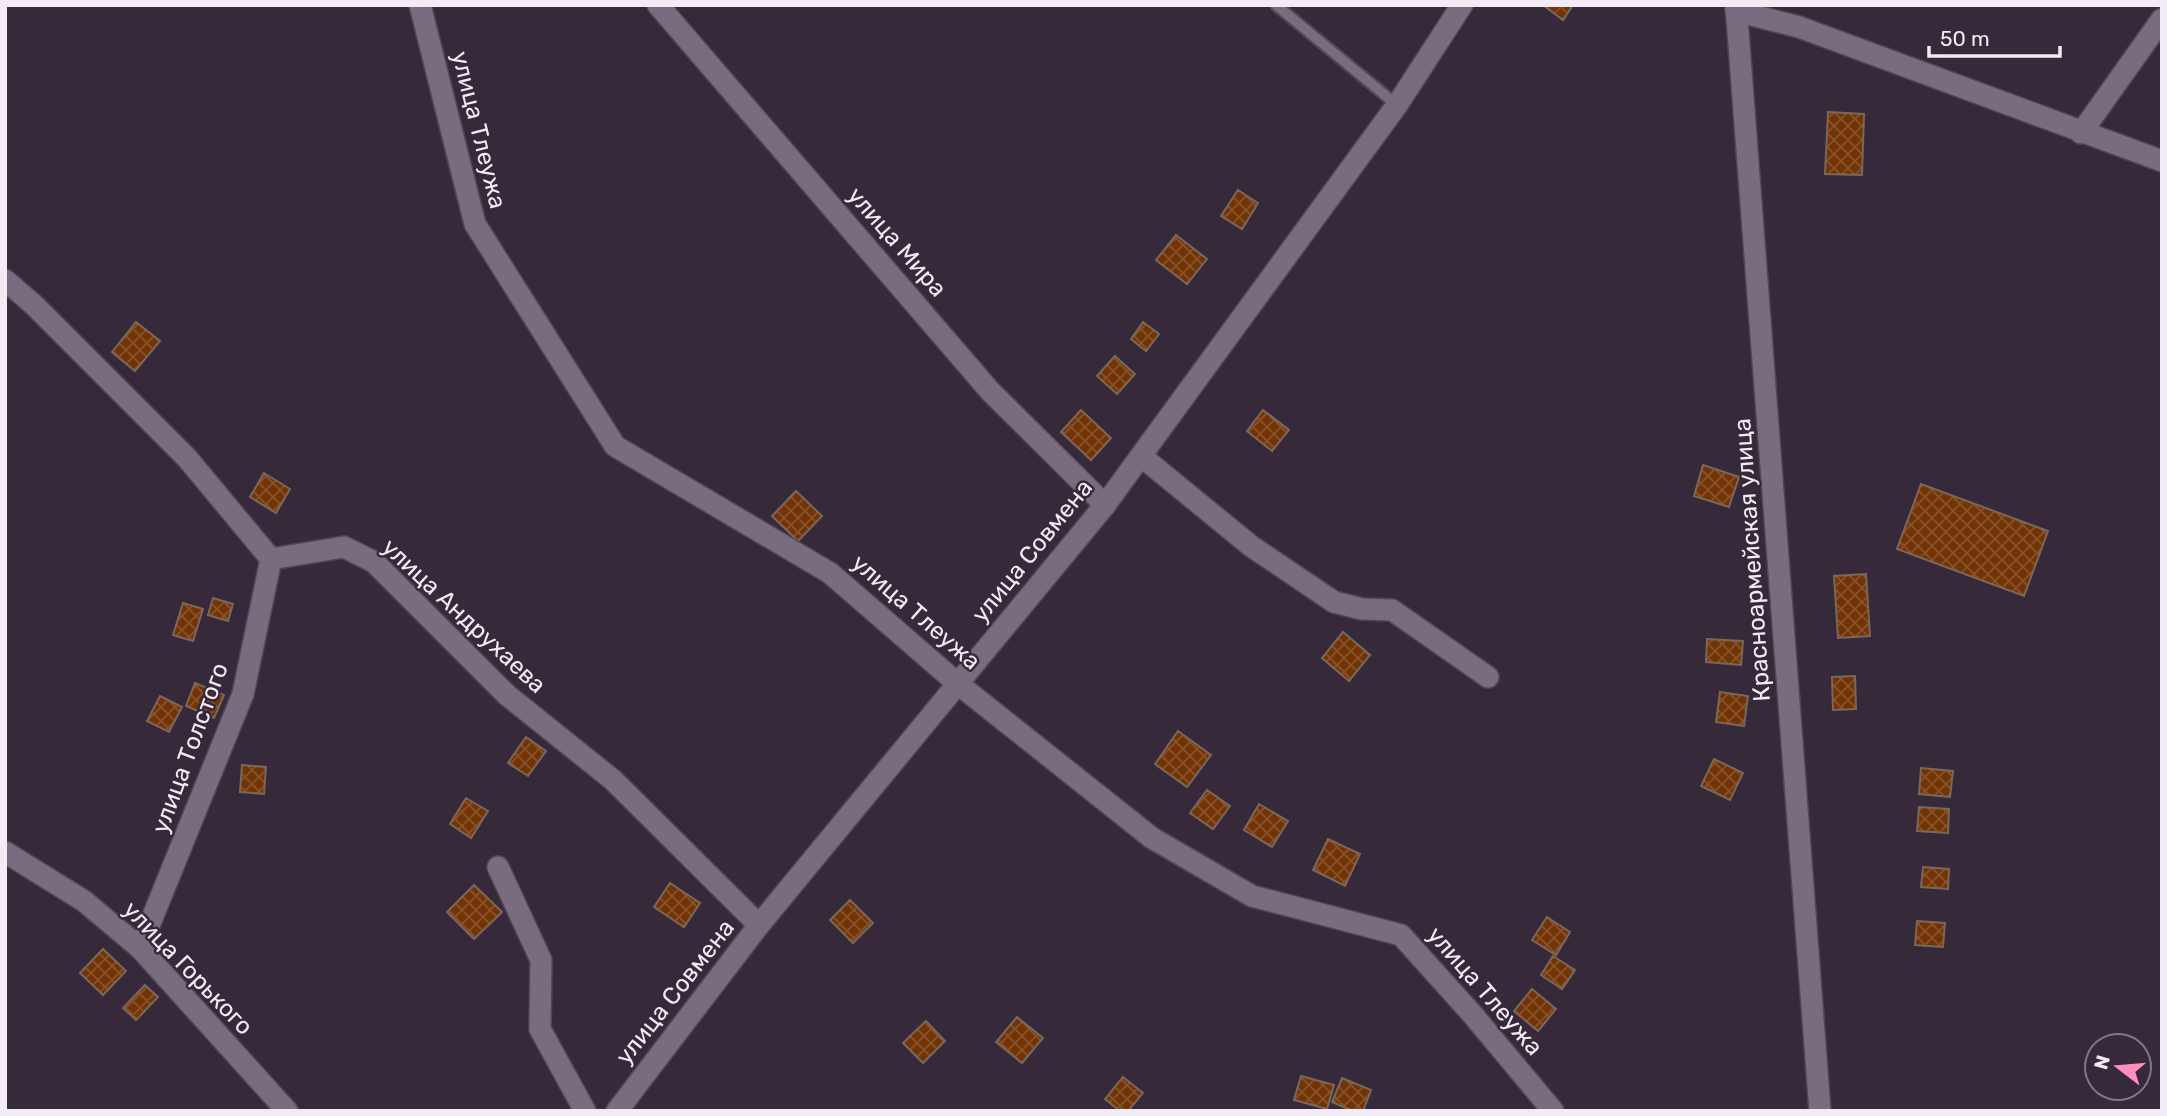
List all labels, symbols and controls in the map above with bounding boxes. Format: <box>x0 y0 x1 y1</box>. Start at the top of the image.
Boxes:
scale bar <box>1929 14 2060 58</box>
text: 50 m <box>1940 26 1990 51</box>
street label: улица Тлеужа <box>446 48 512 212</box>
street label: улица Мира <box>842 181 952 303</box>
street label: Красноармейская улица <box>1728 417 1776 703</box>
street label: улица Совмена <box>966 474 1098 628</box>
street label: улица Андрухаева <box>376 533 552 699</box>
street label: улица Тлеужа <box>846 549 986 675</box>
street label: улица Толстого <box>146 659 234 837</box>
street label: улица Горького <box>117 896 259 1040</box>
street label: улица Совмена <box>610 914 740 1070</box>
street label: улица Тлеужа <box>1422 921 1548 1061</box>
north arrow <box>2083 1032 2153 1102</box>
text: N <box>2089 1053 2115 1072</box>

